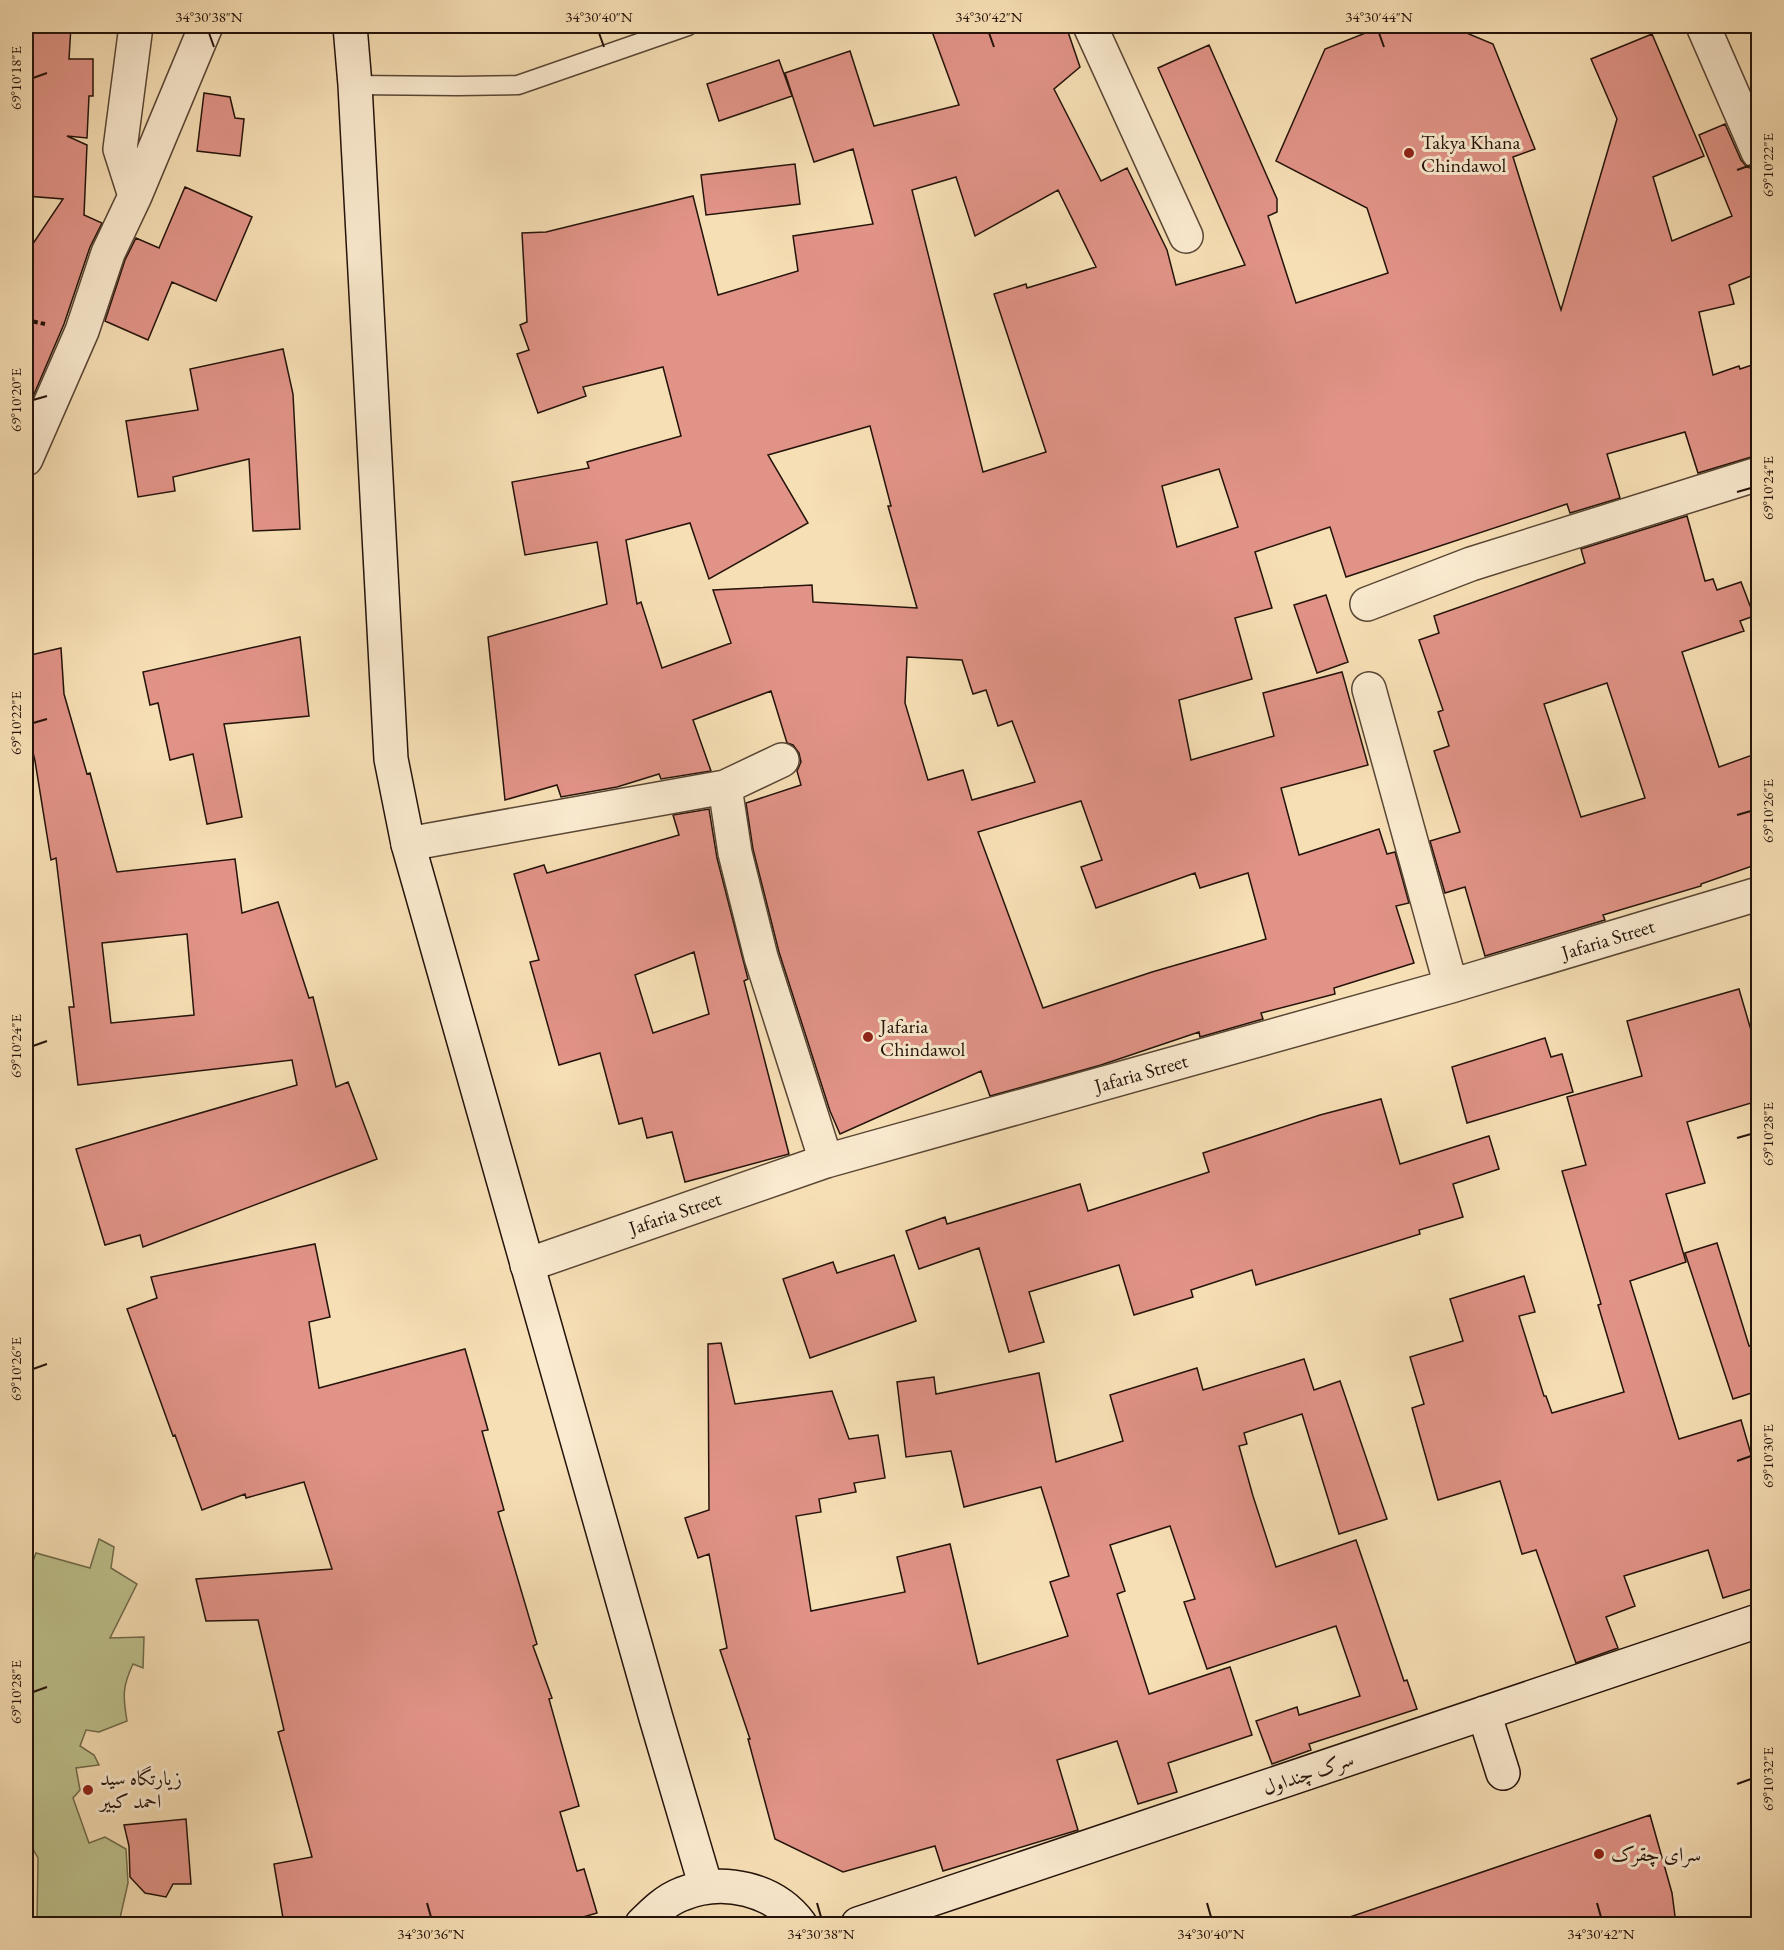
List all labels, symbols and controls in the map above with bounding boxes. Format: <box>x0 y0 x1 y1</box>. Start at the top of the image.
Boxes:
text: 34°30'38"N <box>175 7 243 26</box>
text: 34°30'40"N <box>565 7 633 26</box>
text: 34°30'42"N <box>955 7 1023 26</box>
text: 34°30'44"N <box>1345 7 1413 26</box>
text: 69°10'18"E <box>6 45 25 110</box>
place label: Takya Khana Chindawol <box>1421 129 1521 178</box>
text: 69°10'22"E <box>1758 132 1777 197</box>
marker: Takya Khana Chindawol <box>1402 146 1416 160</box>
text: 69°10'20"E <box>6 367 25 432</box>
text: 69°10'24"E <box>1758 455 1777 520</box>
text: 69°10'22"E <box>6 690 25 755</box>
text: 69°10'26"E <box>1758 778 1777 843</box>
street label: Jafaria Street <box>1556 912 1658 966</box>
text: 69°10'24"E <box>6 1013 25 1078</box>
place label: Jafaria Chindawol <box>878 1013 965 1062</box>
marker: Jafaria Chindawol <box>861 1030 875 1044</box>
street label: Jafaria Street <box>1089 1047 1191 1099</box>
text: 69°10'28"E <box>1758 1101 1777 1166</box>
street label: Jafaria Street <box>623 1185 725 1242</box>
text: 69°10'26"E <box>6 1336 25 1401</box>
text: 69°10'30"E <box>1758 1423 1777 1488</box>
text: 69°10'28"E <box>6 1659 25 1724</box>
street label: سرک چنداول <box>1259 1745 1357 1802</box>
text: 69°10'32"E <box>1758 1746 1777 1811</box>
place label: زیارتگاه سید احمد کبیر <box>98 1765 182 1814</box>
marker: زیارتگاه سید احمد کبیر <box>81 1783 95 1797</box>
place label: سرای چقرک <box>1611 1841 1701 1868</box>
marker: سرای چقرک <box>1592 1847 1606 1861</box>
text: 34°30'36"N <box>397 1924 465 1943</box>
text: 34°30'38"N <box>787 1924 855 1943</box>
text: 34°30'40"N <box>1177 1924 1245 1943</box>
text: 34°30'42"N <box>1567 1924 1635 1943</box>

